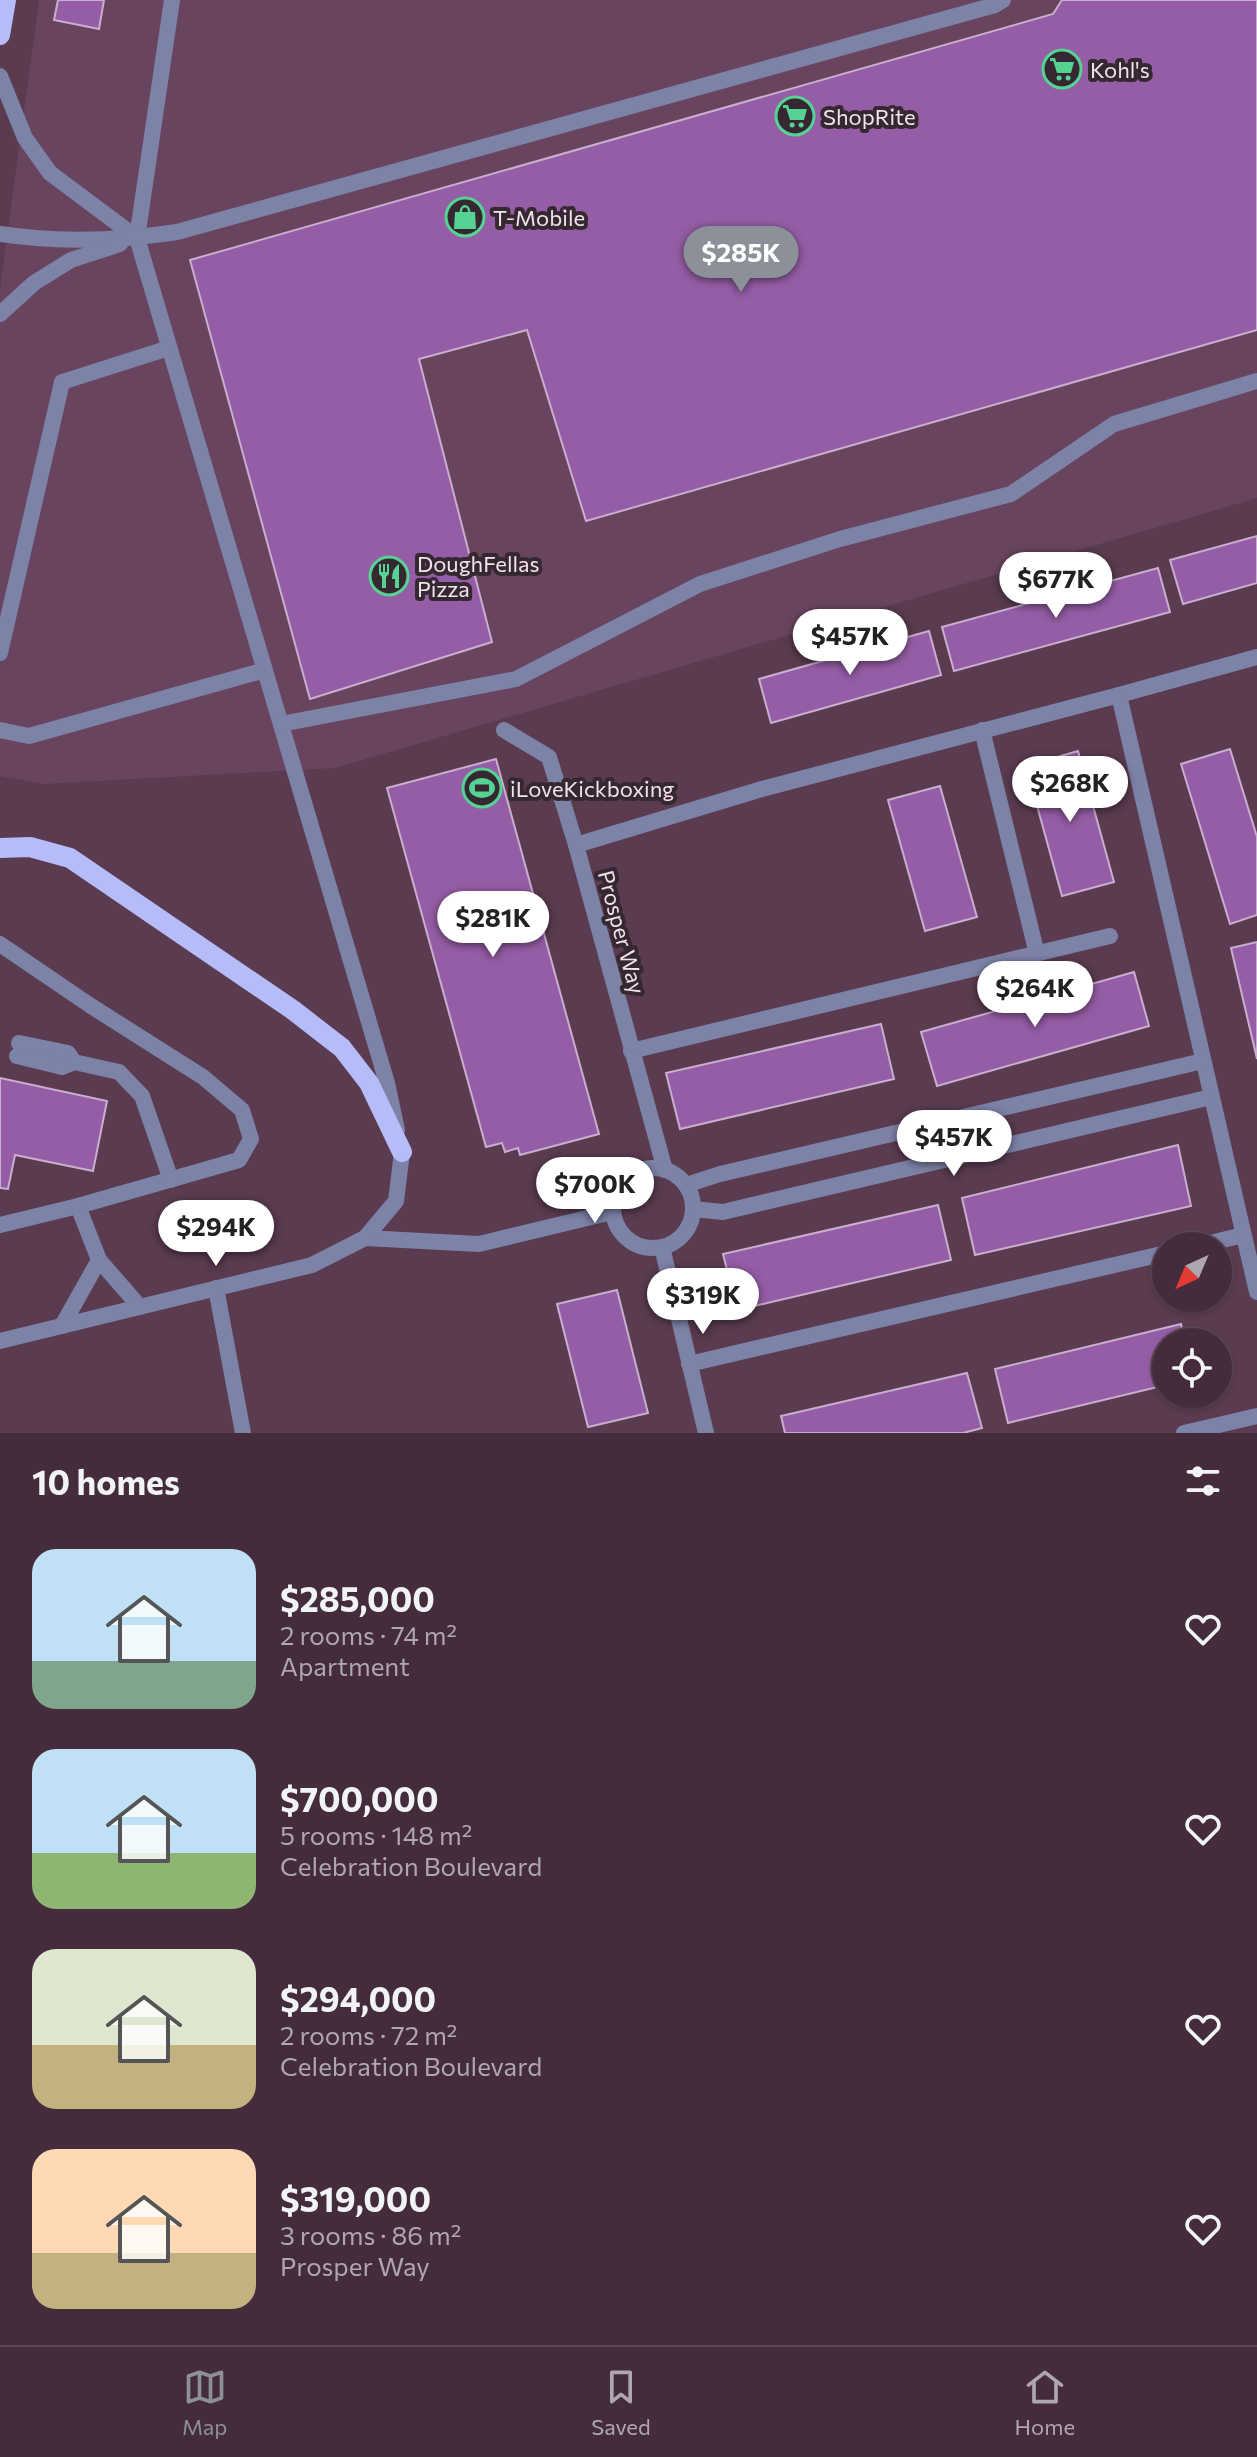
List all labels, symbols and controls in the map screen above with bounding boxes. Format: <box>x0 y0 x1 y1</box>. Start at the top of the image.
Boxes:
supermarket icon: Kohl's <box>1041 48 1083 90</box>
place label: Kohl's <box>1090 56 1150 83</box>
supermarket icon: ShopRite <box>774 95 816 137</box>
place label: ShopRite <box>823 103 916 130</box>
shop icon: T-Mobile <box>444 196 486 238</box>
place label: T-Mobile <box>493 204 585 231</box>
pin: $285K <box>685 226 797 294</box>
text: $285K <box>702 236 780 267</box>
place label: DoughFellas Pizza <box>417 550 540 602</box>
pin: $677K <box>1000 552 1112 620</box>
restaurant icon: DoughFellas Pizza <box>368 555 410 597</box>
text: $677K <box>1017 562 1095 593</box>
pin: $457K <box>794 609 906 677</box>
text: $457K <box>811 619 889 650</box>
pin: $268K <box>1014 756 1126 824</box>
text: $268K <box>1030 766 1110 797</box>
sports icon: iLoveKickboxing <box>461 767 503 809</box>
place label: iLoveKickboxing <box>510 775 674 802</box>
street label: Prosper Way <box>593 867 651 997</box>
pin: $281K <box>437 891 549 959</box>
text: $281K <box>455 901 531 932</box>
pin: $264K <box>979 961 1091 1029</box>
text: $264K <box>995 971 1075 1002</box>
pin: $457K <box>898 1110 1010 1178</box>
text: $457K <box>915 1120 993 1151</box>
pin: $700K <box>539 1157 651 1225</box>
text: $700K <box>554 1167 636 1198</box>
pin: $294K <box>160 1200 272 1268</box>
text: $294K <box>176 1210 256 1241</box>
north arrow <box>1152 1232 1232 1312</box>
map controls <box>1152 1232 1232 1408</box>
pin: $319K <box>647 1268 759 1336</box>
text: $319K <box>665 1278 741 1309</box>
button: locate <box>1152 1328 1232 1408</box>
icon: filters <box>1181 1459 1225 1503</box>
text: 10 homes <box>32 1460 180 1502</box>
text: $285,000 <box>280 1577 435 1619</box>
icon: home <box>96 1581 192 1677</box>
icon: heart <box>1181 1607 1225 1651</box>
text: 2 rooms · 74 m² <box>280 1619 457 1650</box>
text: Apartment <box>280 1650 410 1681</box>
text: $700,000 <box>280 1777 439 1819</box>
icon: home <box>96 1781 192 1877</box>
icon: heart <box>1181 1807 1225 1851</box>
text: 5 rooms · 148 m² <box>280 1819 472 1850</box>
text: Celebration Boulevard <box>280 1850 542 1881</box>
text: $294,000 <box>280 1977 436 2019</box>
icon: home <box>96 1981 192 2077</box>
icon: heart <box>1181 2007 1225 2051</box>
text: 2 rooms · 72 m² <box>280 2019 457 2050</box>
text: Celebration Boulevard <box>280 2050 542 2081</box>
text: $319,000 <box>280 2177 431 2219</box>
icon: home <box>96 2181 192 2277</box>
icon: heart <box>1181 2207 1225 2251</box>
text: 3 rooms · 86 m² <box>280 2219 461 2250</box>
text: Prosper Way <box>280 2250 430 2281</box>
tab: Map <box>182 2365 227 2440</box>
tab: Saved <box>591 2365 651 2440</box>
tab: Home <box>1015 2365 1075 2440</box>

